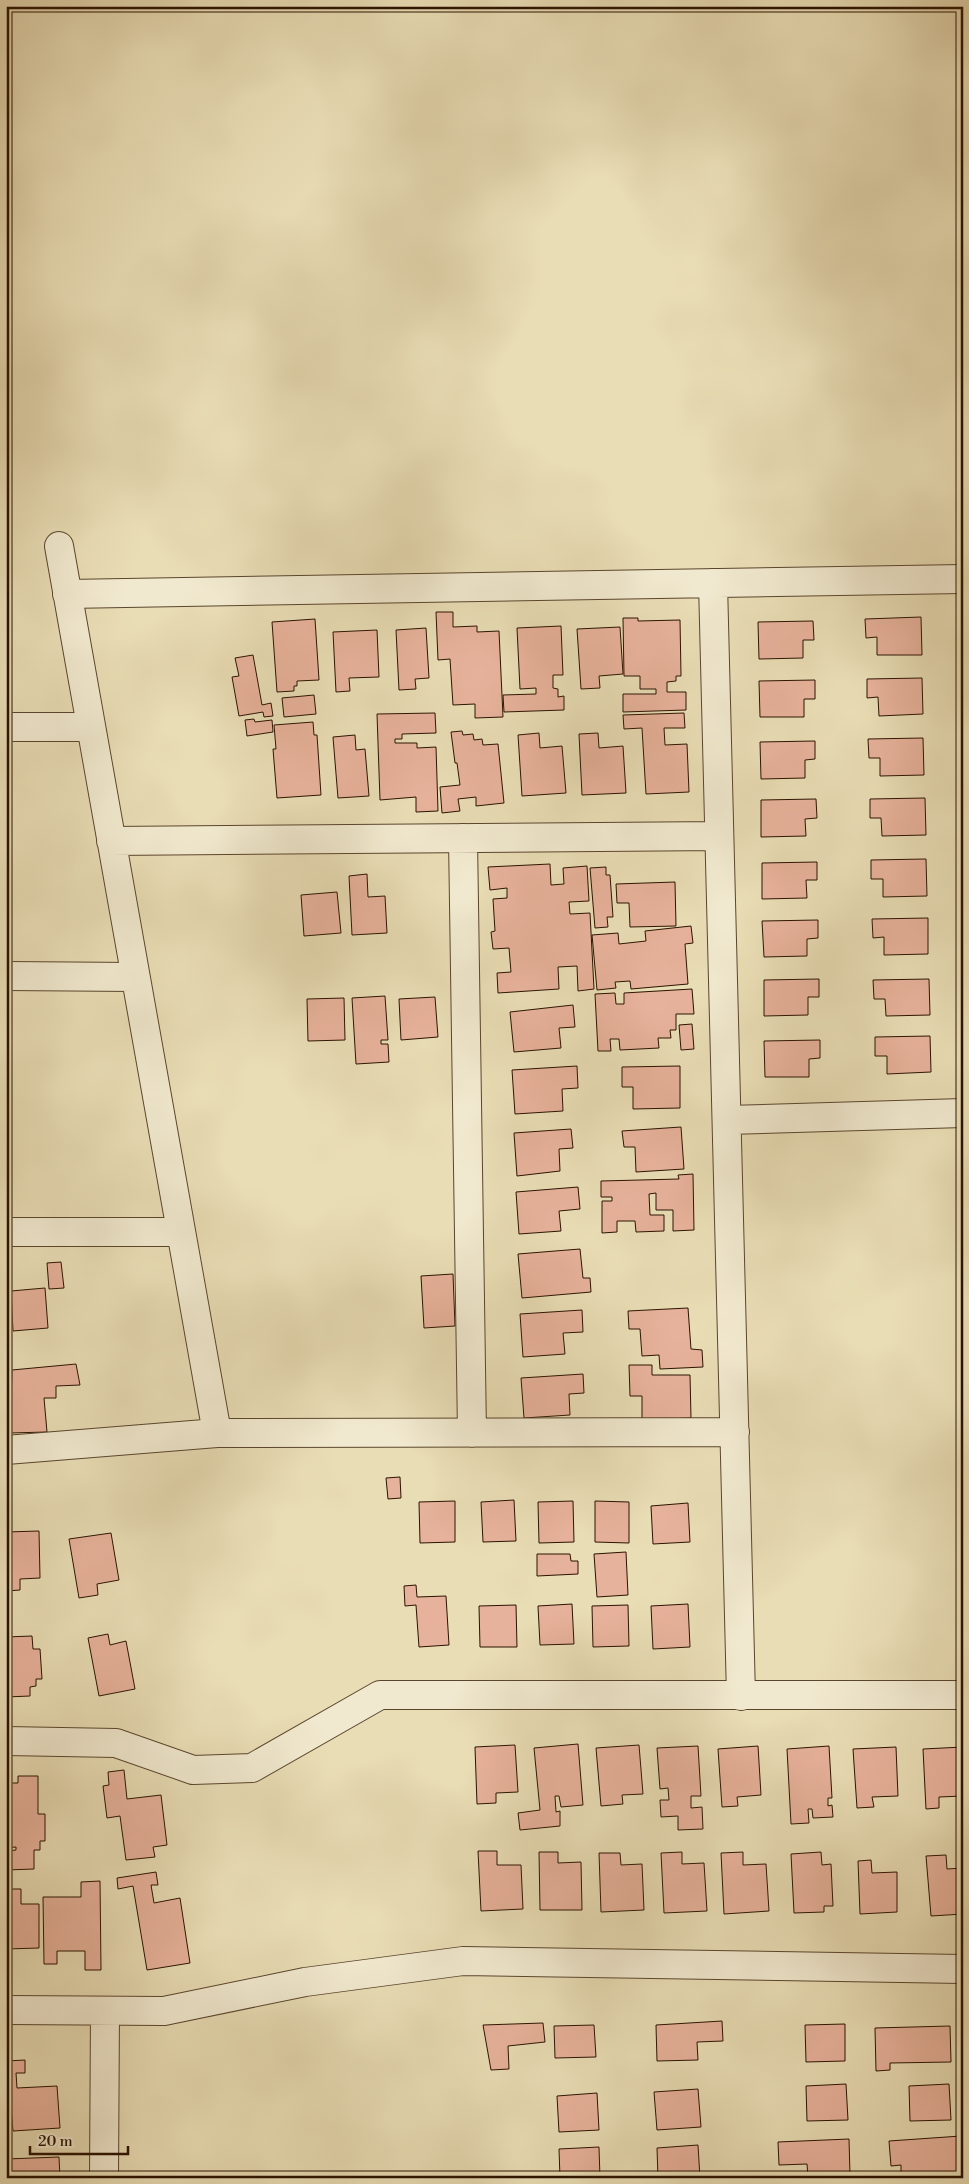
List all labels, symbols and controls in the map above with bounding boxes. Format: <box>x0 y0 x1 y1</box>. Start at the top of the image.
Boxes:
scale bar <box>30 2124 128 2156</box>
text: 20 m <box>38 2132 73 2151</box>

